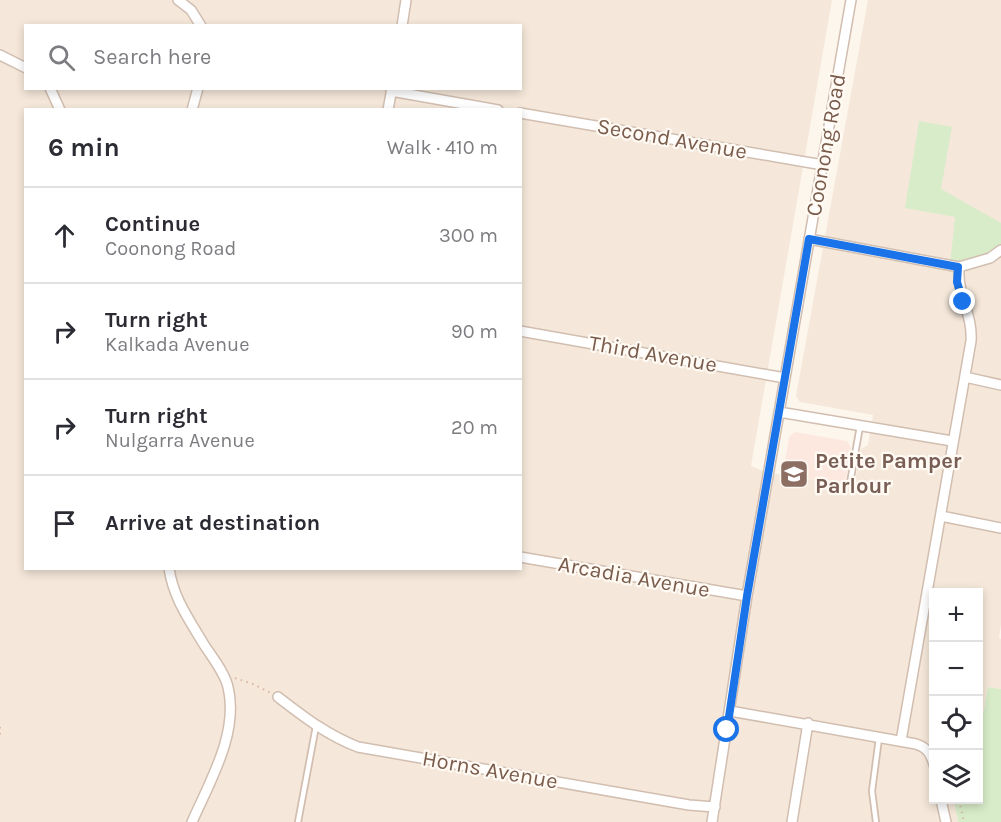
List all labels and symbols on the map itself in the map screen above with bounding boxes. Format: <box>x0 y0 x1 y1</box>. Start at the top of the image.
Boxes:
street label: Coonong Road <box>801 72 851 218</box>
street label: Second Avenue <box>595 113 749 165</box>
route end <box>949 288 975 314</box>
street label: Third Avenue <box>587 330 719 378</box>
place label: Petite Pamper Parlour <box>815 448 962 499</box>
school or university icon: Petite Pamper Parlour <box>778 458 810 490</box>
street label: Arcadia Avenue <box>556 551 712 603</box>
route start <box>713 716 739 742</box>
street label: Horns Avenue <box>420 745 560 795</box>

